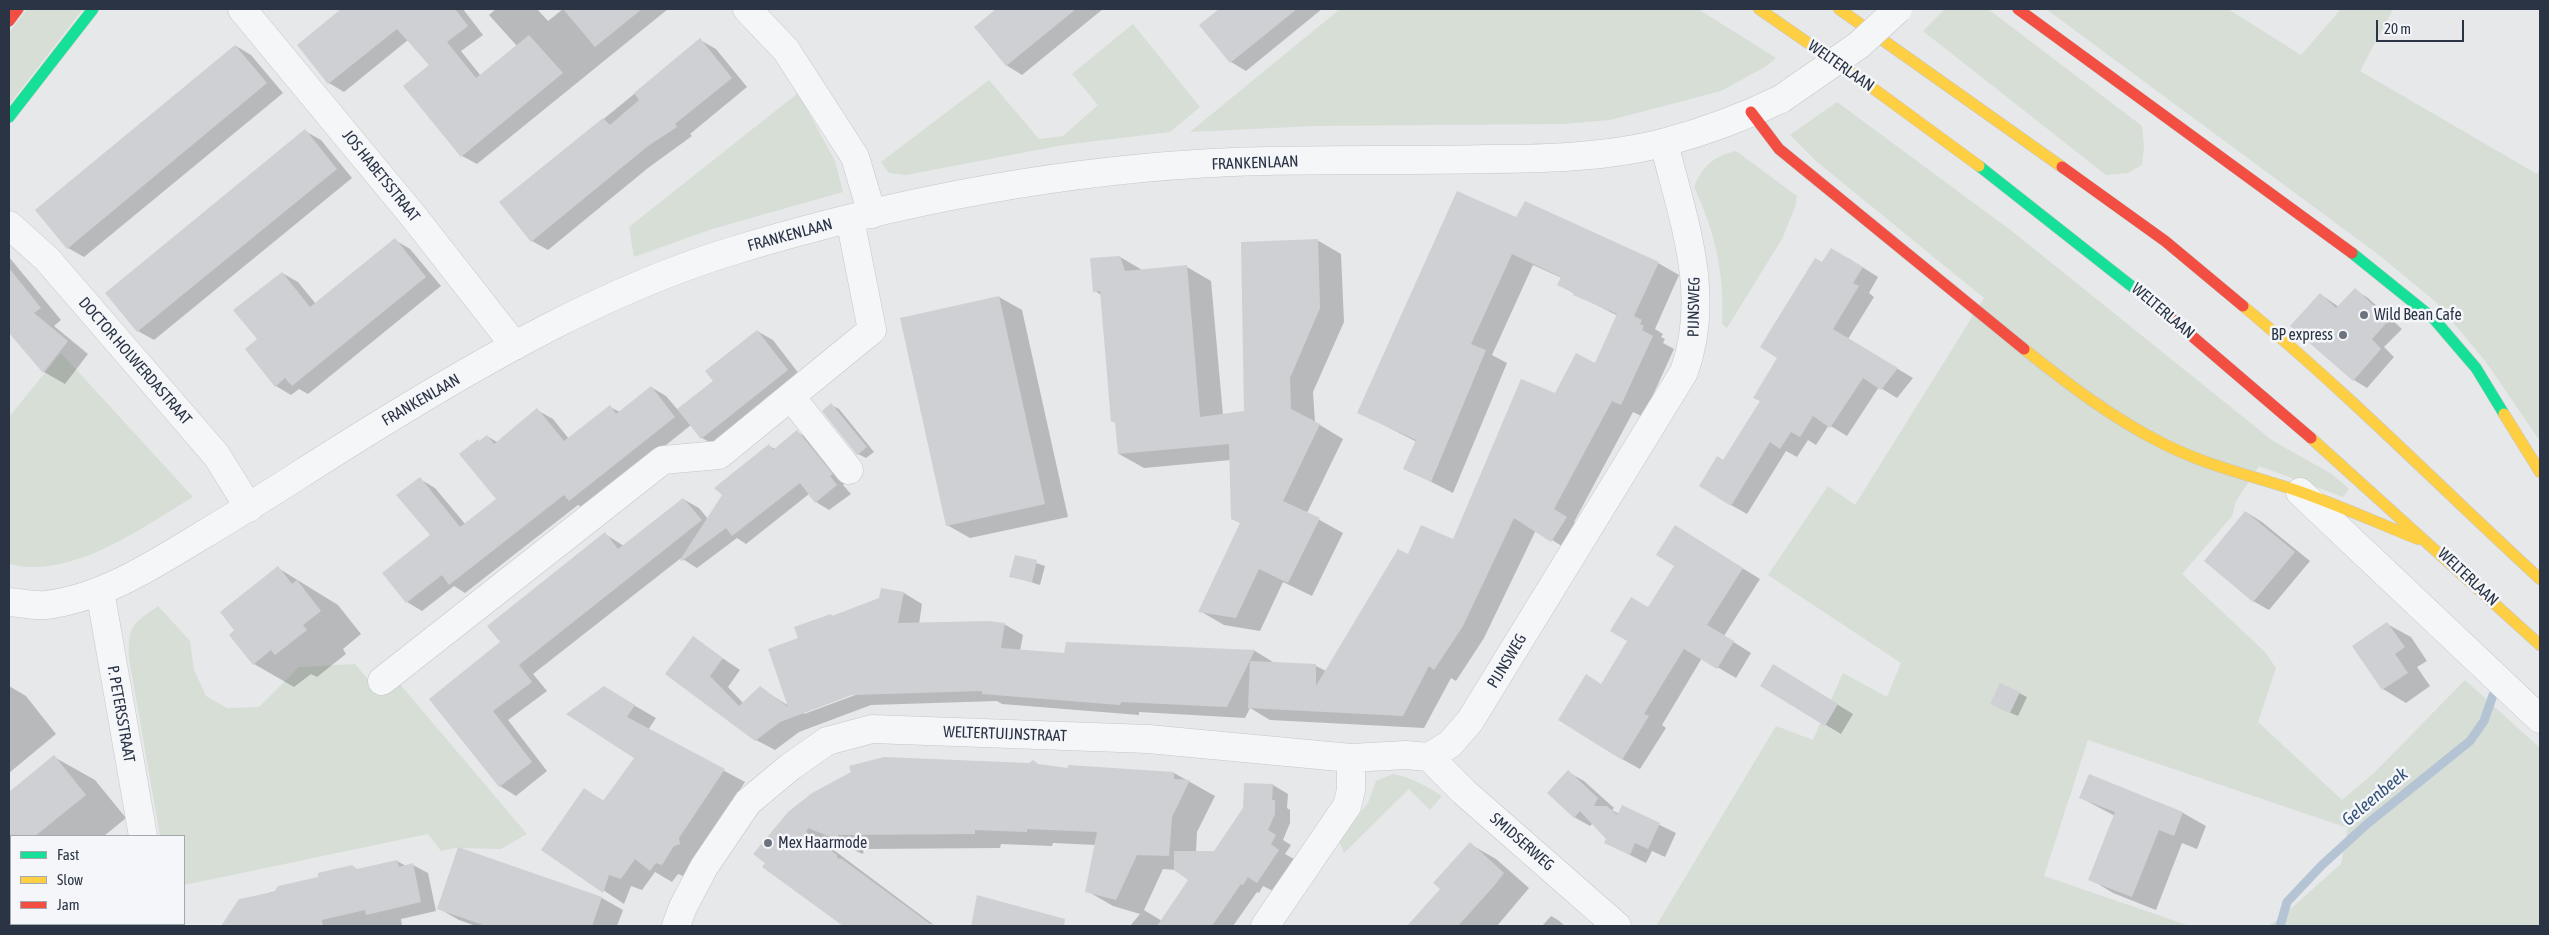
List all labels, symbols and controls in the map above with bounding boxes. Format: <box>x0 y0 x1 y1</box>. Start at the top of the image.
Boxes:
scale bar <box>2379 10 2466 42</box>
text: 20 m <box>2384 20 2411 37</box>
street label: WELTERLAAN <box>1804 36 1878 96</box>
street label: JOS HABETSSTRAAT <box>338 126 424 226</box>
street label: FRANKENLAAN <box>1211 152 1299 174</box>
street label: FRANKENLAAN <box>745 214 835 256</box>
street label: PIJNSWEG <box>1684 277 1704 337</box>
street label: WELTERLAAN <box>2128 279 2198 343</box>
street label: DOCTOR HOLWERDASTRAAT <box>74 293 196 429</box>
place label: Wild Bean Cafe <box>2374 305 2462 325</box>
marker: Wild Bean Cafe <box>2358 309 2370 321</box>
place label: BP express <box>2271 325 2333 345</box>
marker: BP express <box>2337 329 2349 341</box>
street label: FRANKENLAAN <box>378 370 464 430</box>
street label: WELTERLAAN <box>2434 544 2502 610</box>
street label: PIJNSWEG <box>1483 630 1531 692</box>
street label: P. PETERSSTRAAT <box>103 664 139 764</box>
street label: WELTERTUIJNSTRAAT <box>943 722 1067 746</box>
water label: Geleenbeek <box>2338 763 2412 831</box>
street label: SMIDSERWEG <box>1486 809 1558 875</box>
place label: Mex Haarmode <box>778 833 867 853</box>
legend <box>10 835 185 925</box>
marker: Mex Haarmode <box>762 837 774 849</box>
text: Fast <box>57 846 79 863</box>
text: Slow <box>57 871 83 888</box>
text: Jam <box>57 896 80 913</box>

